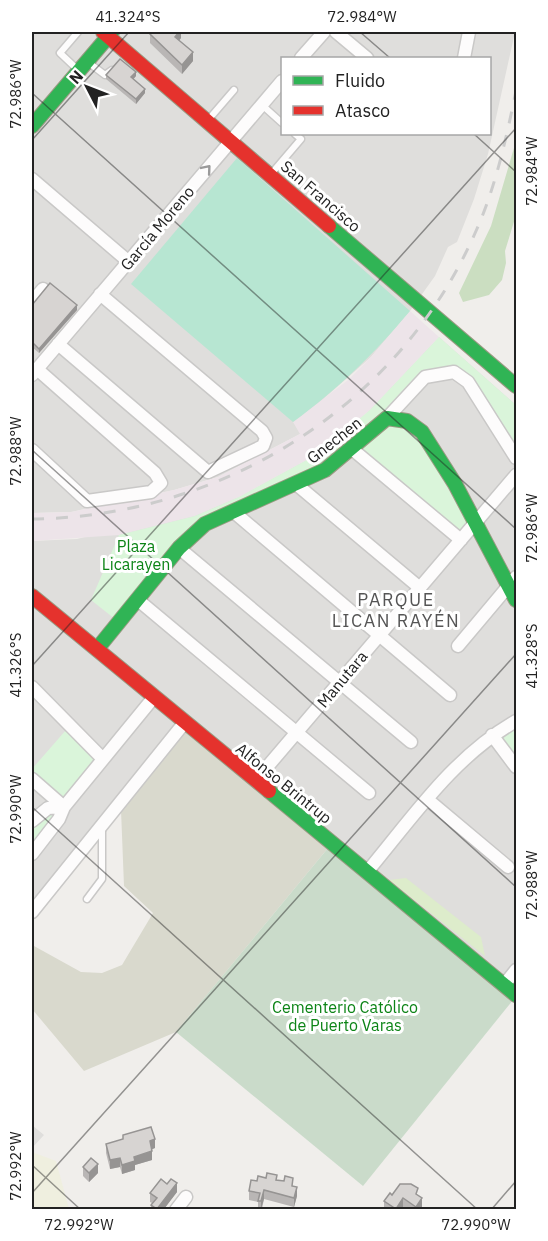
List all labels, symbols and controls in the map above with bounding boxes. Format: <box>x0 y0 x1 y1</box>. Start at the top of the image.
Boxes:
text: 41.324°S <box>96 7 160 26</box>
text: 72.984°W <box>327 7 397 26</box>
north arrow <box>57 57 117 117</box>
legend <box>281 57 491 135</box>
text: 72.986°W <box>6 59 25 129</box>
text: N <box>65 66 87 88</box>
text: Fluido <box>335 69 385 92</box>
text: Atasco <box>335 99 390 122</box>
text: 72.984°W <box>522 136 541 206</box>
street label: San Francisco <box>277 156 365 236</box>
one-way arrow <box>200 165 211 176</box>
street label: García Moreno <box>116 182 198 274</box>
street label: Gnechen <box>303 412 365 468</box>
text: 72.988°W <box>6 416 25 486</box>
text: 72.986°W <box>522 493 541 563</box>
park label: Plaza Licarayen <box>102 536 170 574</box>
district label: PARQUE LICAN RAYÉN <box>332 588 460 632</box>
text: 41.328°S <box>522 624 541 688</box>
text: 41.326°S <box>6 633 25 697</box>
street label: Manutara <box>312 646 372 712</box>
street label: Alfonso Brintrup <box>232 738 336 828</box>
text: 72.990°W <box>6 774 25 844</box>
text: 72.988°W <box>522 850 541 920</box>
park label: Cementerio Católico de Puerto Varas <box>272 997 418 1035</box>
text: 72.992°W <box>6 1131 25 1201</box>
text: 72.992°W <box>44 1215 114 1234</box>
text: 72.990°W <box>441 1215 511 1234</box>

